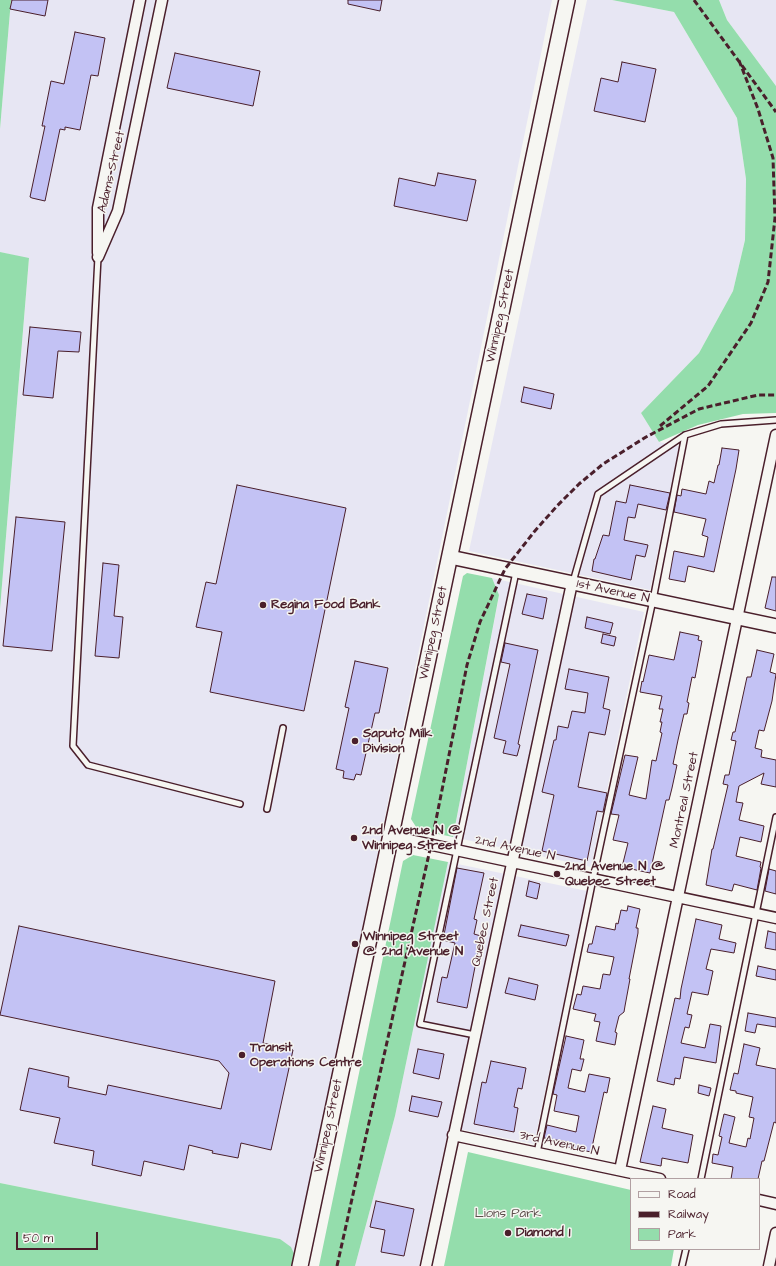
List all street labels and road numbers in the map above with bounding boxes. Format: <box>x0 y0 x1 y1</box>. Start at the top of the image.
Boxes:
street label: Adams Street <box>95 130 129 214</box>
street label: Winnipeg Street <box>483 268 519 364</box>
street label: 1st Avenue N <box>575 577 651 607</box>
street label: Winnipeg Street <box>416 585 452 681</box>
street label: Montreal Street <box>667 750 703 850</box>
street label: 2nd Avenue N <box>474 833 556 865</box>
street label: Quebec Street <box>469 876 503 968</box>
street label: Winnipeg Street <box>311 1078 347 1174</box>
street label: 3rd Avenue N <box>518 1128 600 1160</box>

